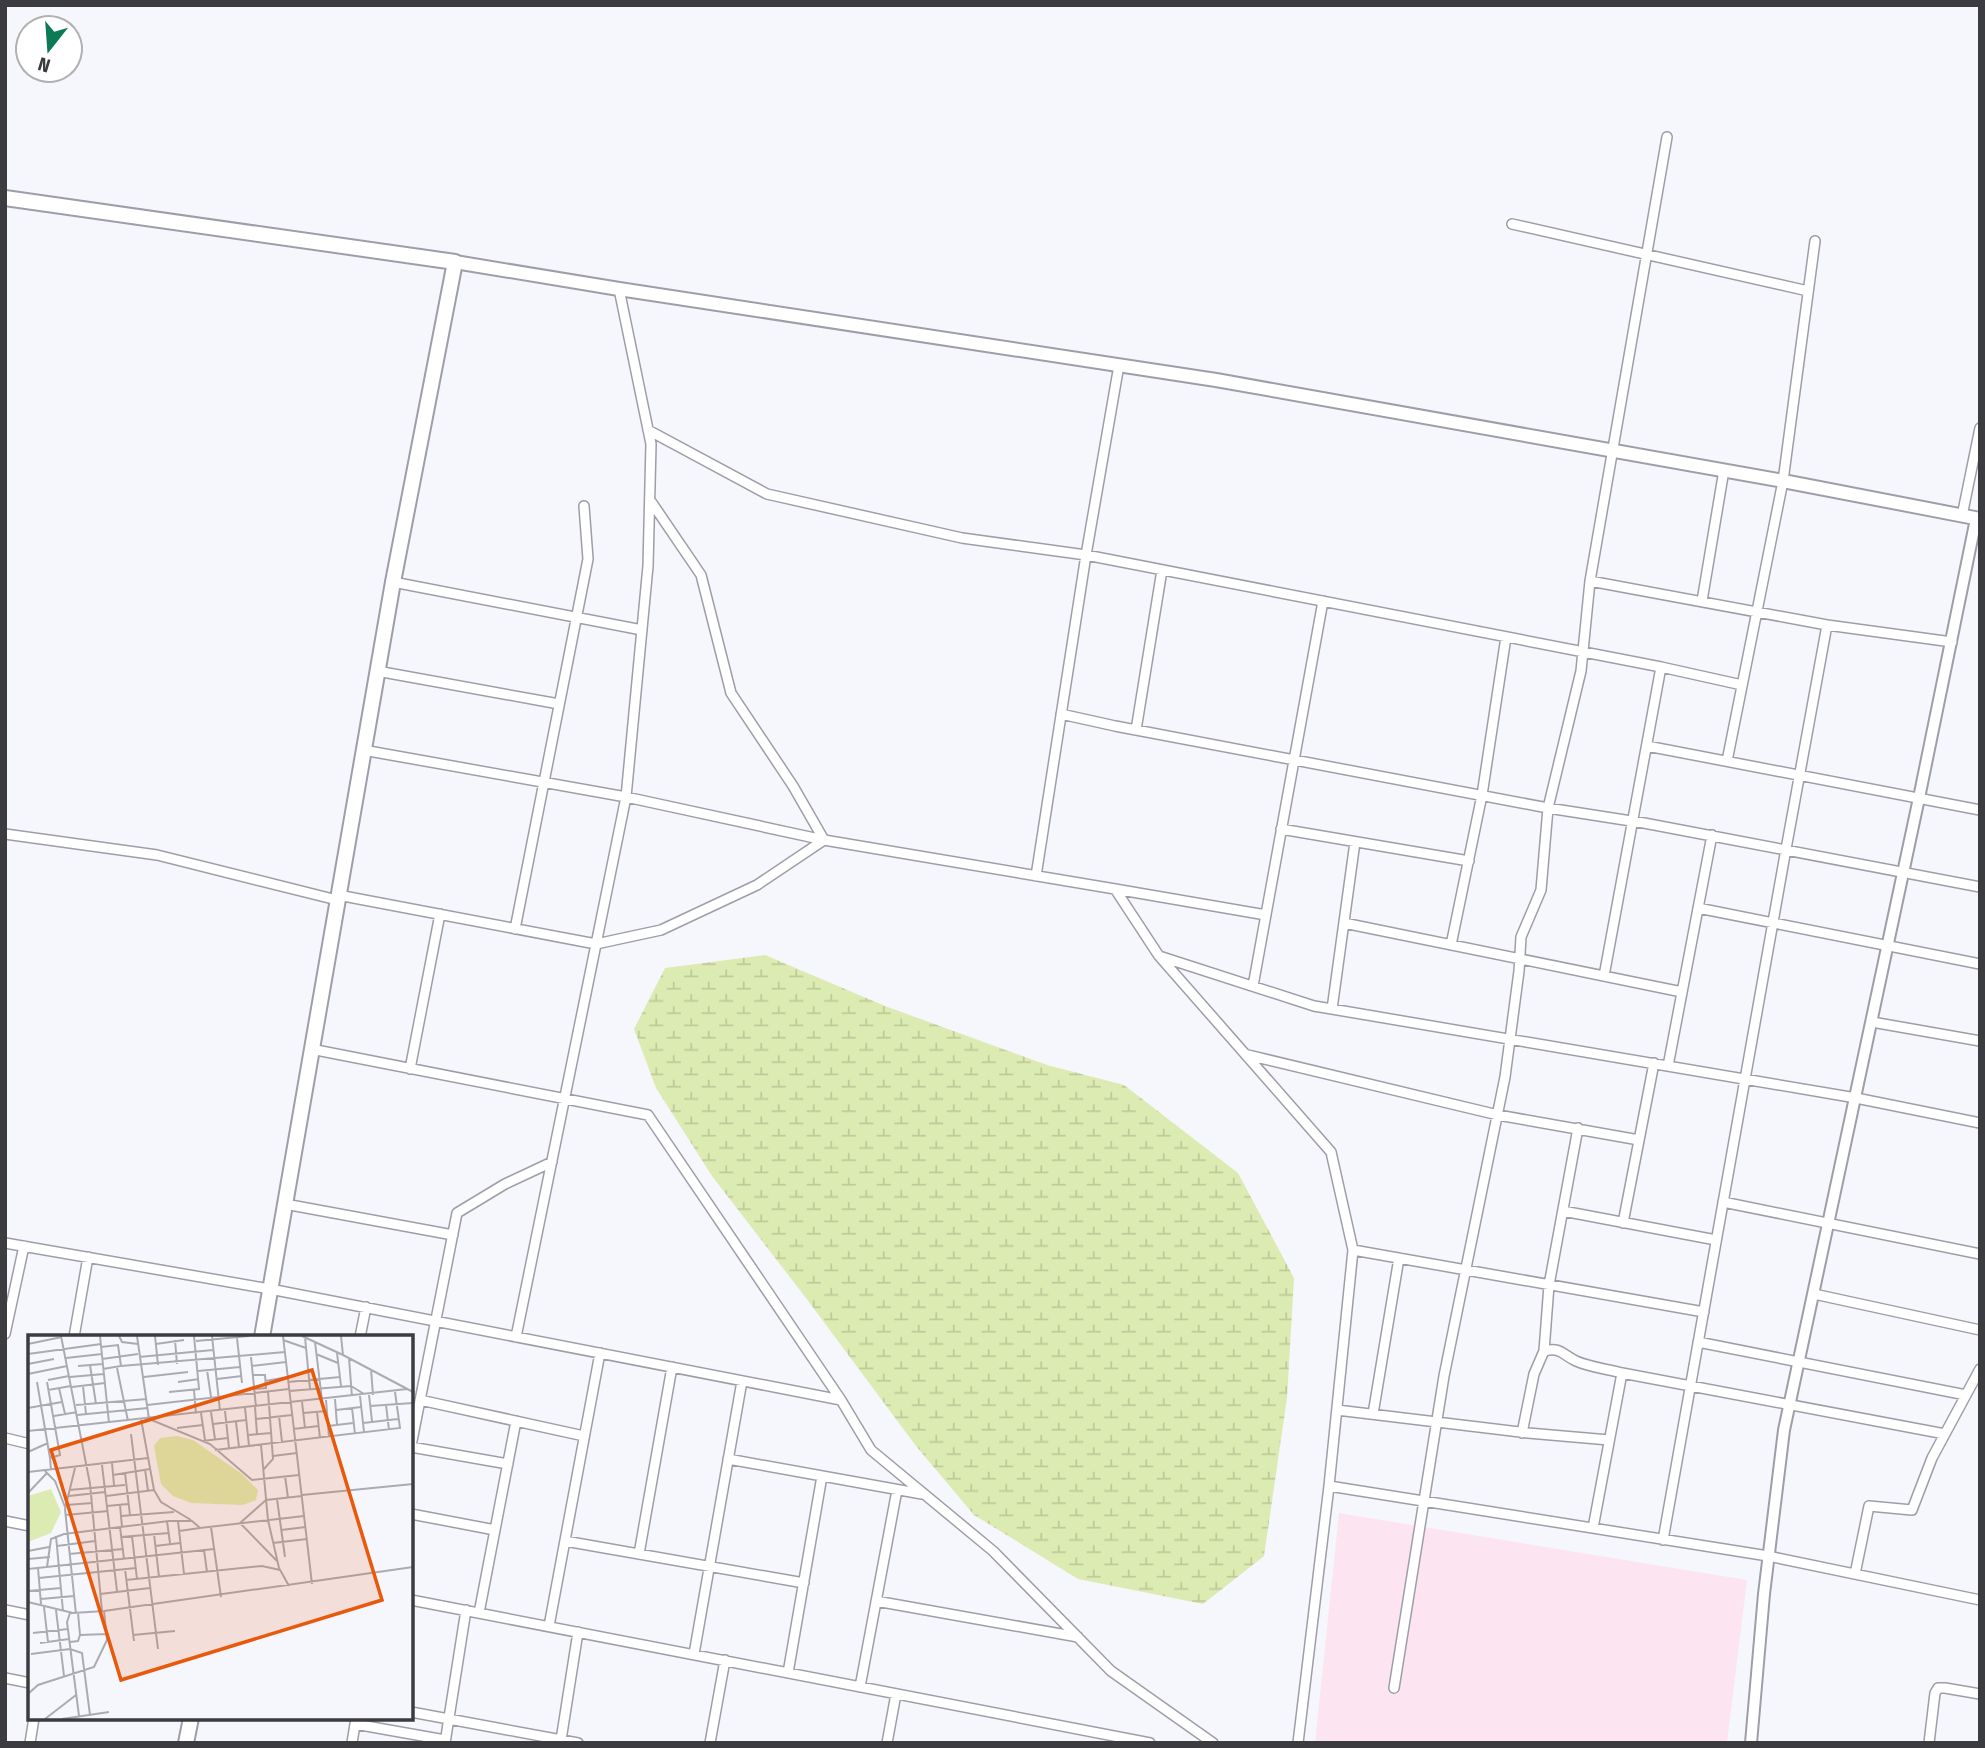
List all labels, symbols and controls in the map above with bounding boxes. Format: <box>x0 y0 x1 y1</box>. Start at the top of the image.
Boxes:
north arrow <box>14 14 84 84</box>
text: N <box>35 52 53 77</box>
inset map <box>28 1335 413 1720</box>

